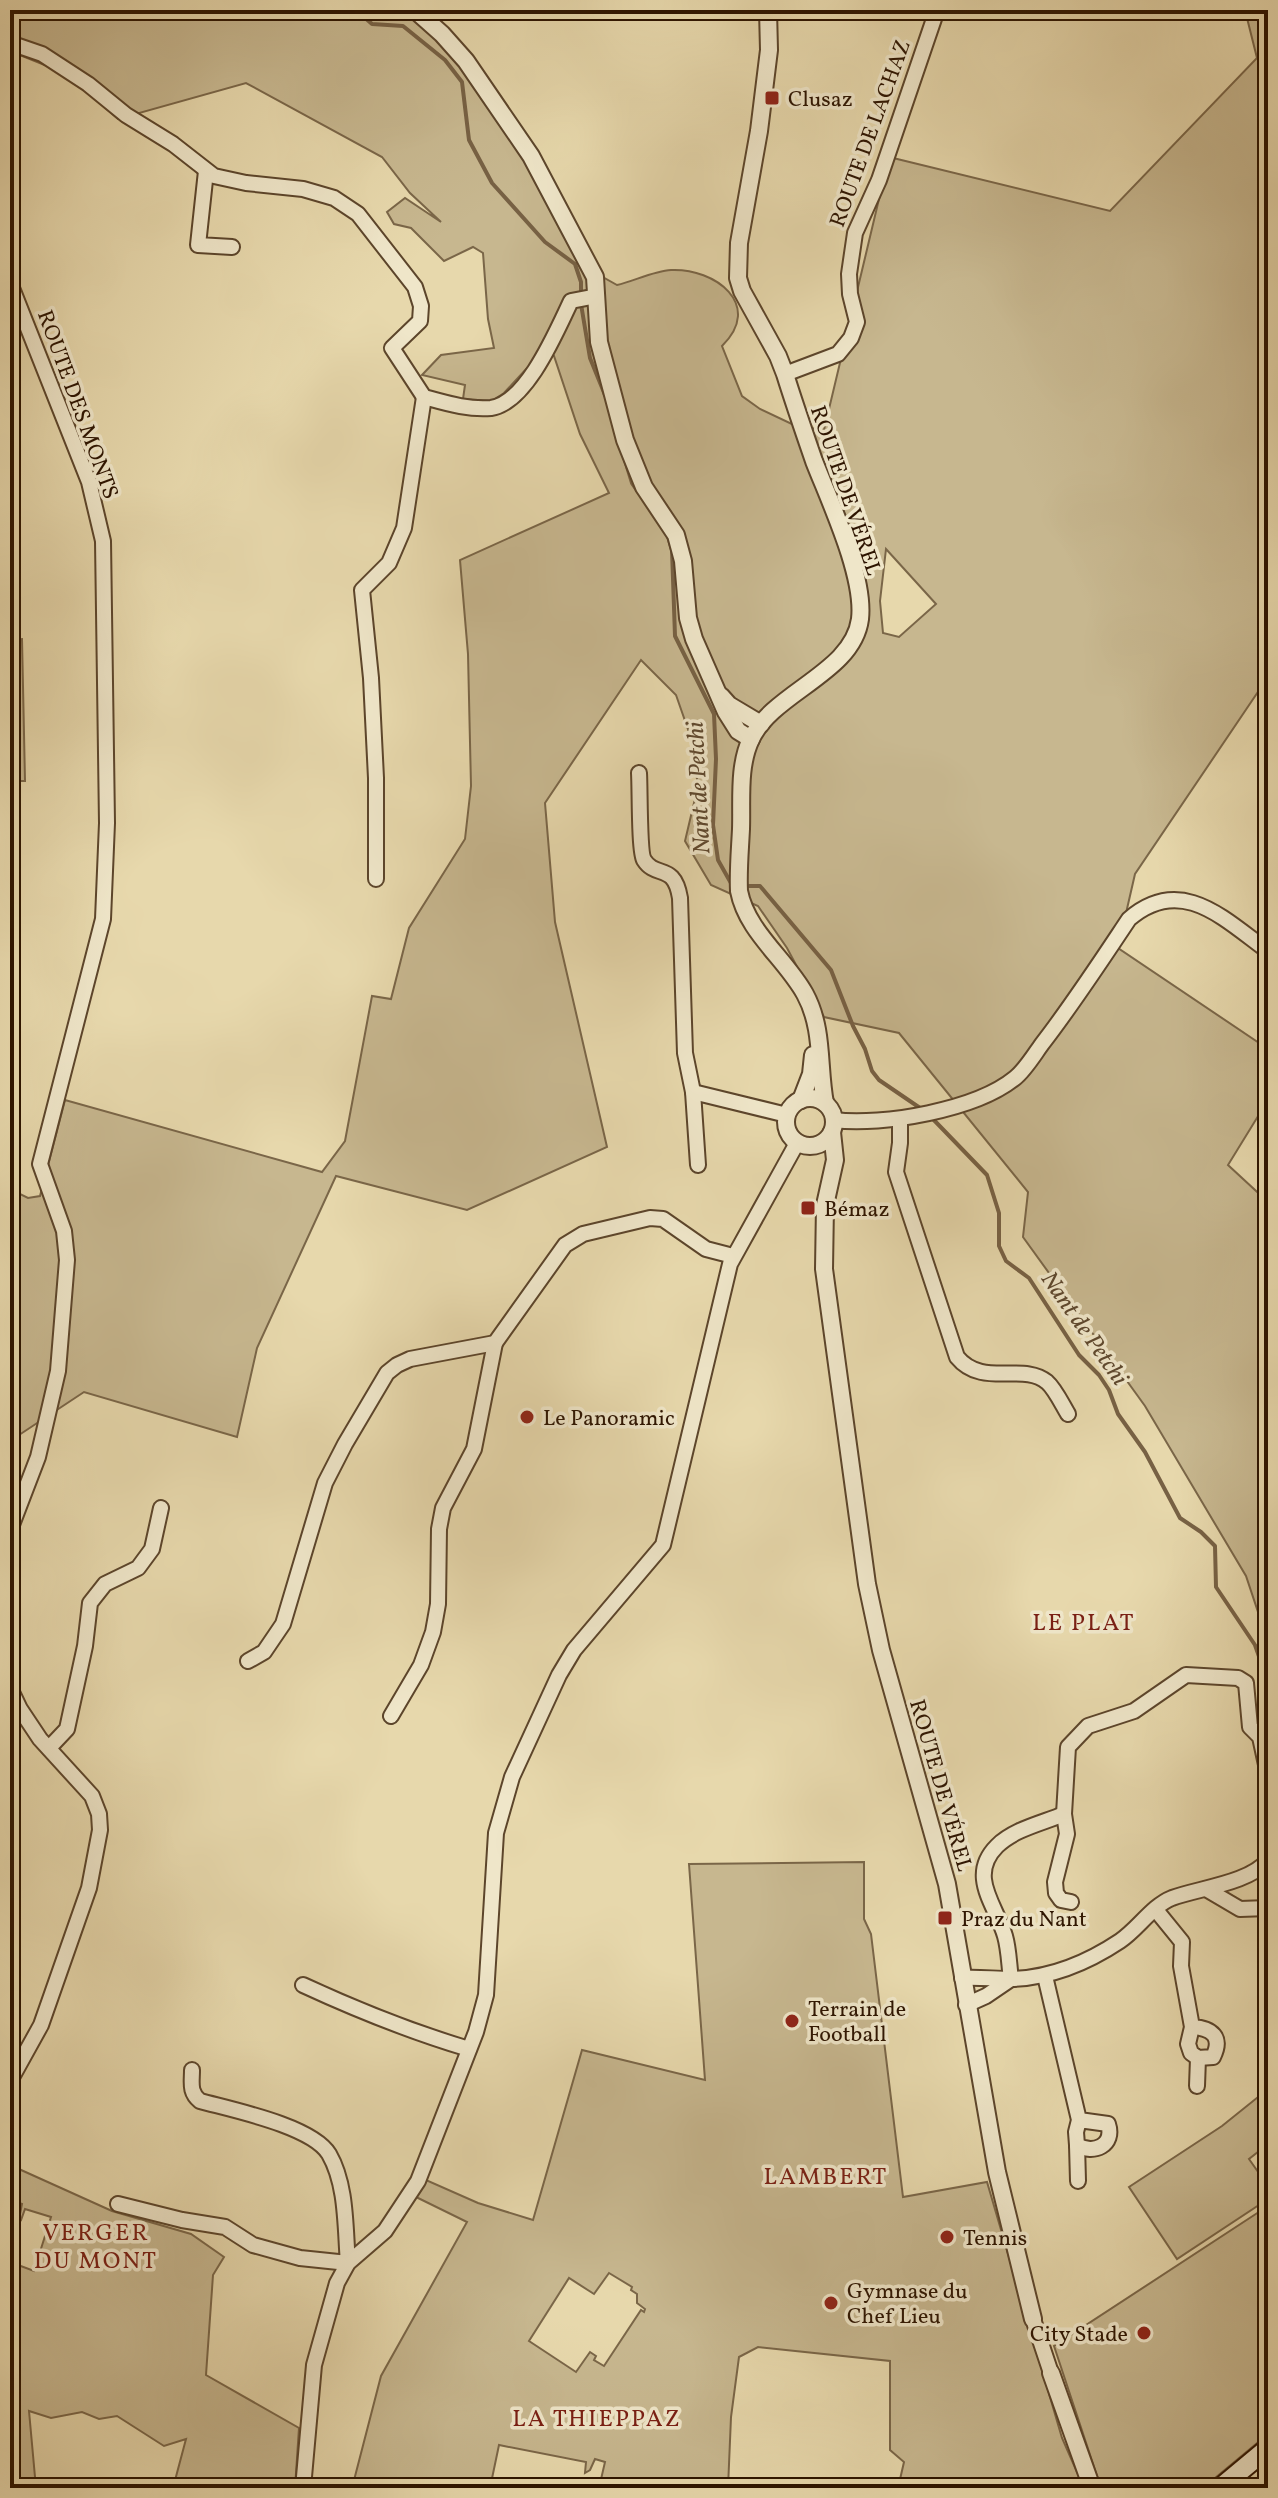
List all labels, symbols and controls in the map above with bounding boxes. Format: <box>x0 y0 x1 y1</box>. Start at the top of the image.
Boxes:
street label: ROUTE DE LACHAZ <box>823 36 920 232</box>
place label: Clusaz <box>788 85 853 116</box>
marker: Clusaz <box>763 89 781 107</box>
street label: ROUTE DES MONTS <box>28 306 125 504</box>
street label: ROUTE DE VÉREL <box>801 402 888 580</box>
water label: Nant de Petchi <box>679 720 720 855</box>
place label: Bémaz <box>824 1195 890 1226</box>
marker: Bémaz <box>799 1199 817 1217</box>
water label: Nant de Petchi <box>1031 1265 1136 1394</box>
place label: Le Panoramic <box>543 1404 675 1435</box>
marker: Le Panoramic <box>518 1408 536 1426</box>
district label: LE PLAT <box>1032 1607 1136 1641</box>
street label: ROUTE DE VÉREL <box>900 1696 979 1875</box>
place label: Praz du Nant <box>961 1905 1087 1936</box>
marker: Praz du Nant <box>936 1909 954 1927</box>
place label: Terrain de Football <box>808 1995 906 2051</box>
marker: Terrain de Football <box>783 2012 801 2030</box>
district label: LAMBERT <box>764 2161 888 2195</box>
district label: VERGER DU MONT <box>34 2217 158 2279</box>
place label: Tennis <box>963 2224 1027 2255</box>
marker: Tennis <box>938 2228 956 2246</box>
place label: Gymnase du Chef Lieu <box>847 2277 968 2333</box>
marker: Gymnase du Chef Lieu <box>822 2294 840 2312</box>
place label: City Stade <box>1030 2320 1128 2351</box>
marker: City Stade <box>1135 2324 1153 2342</box>
district label: LA THIEPPAZ <box>512 2403 682 2437</box>

